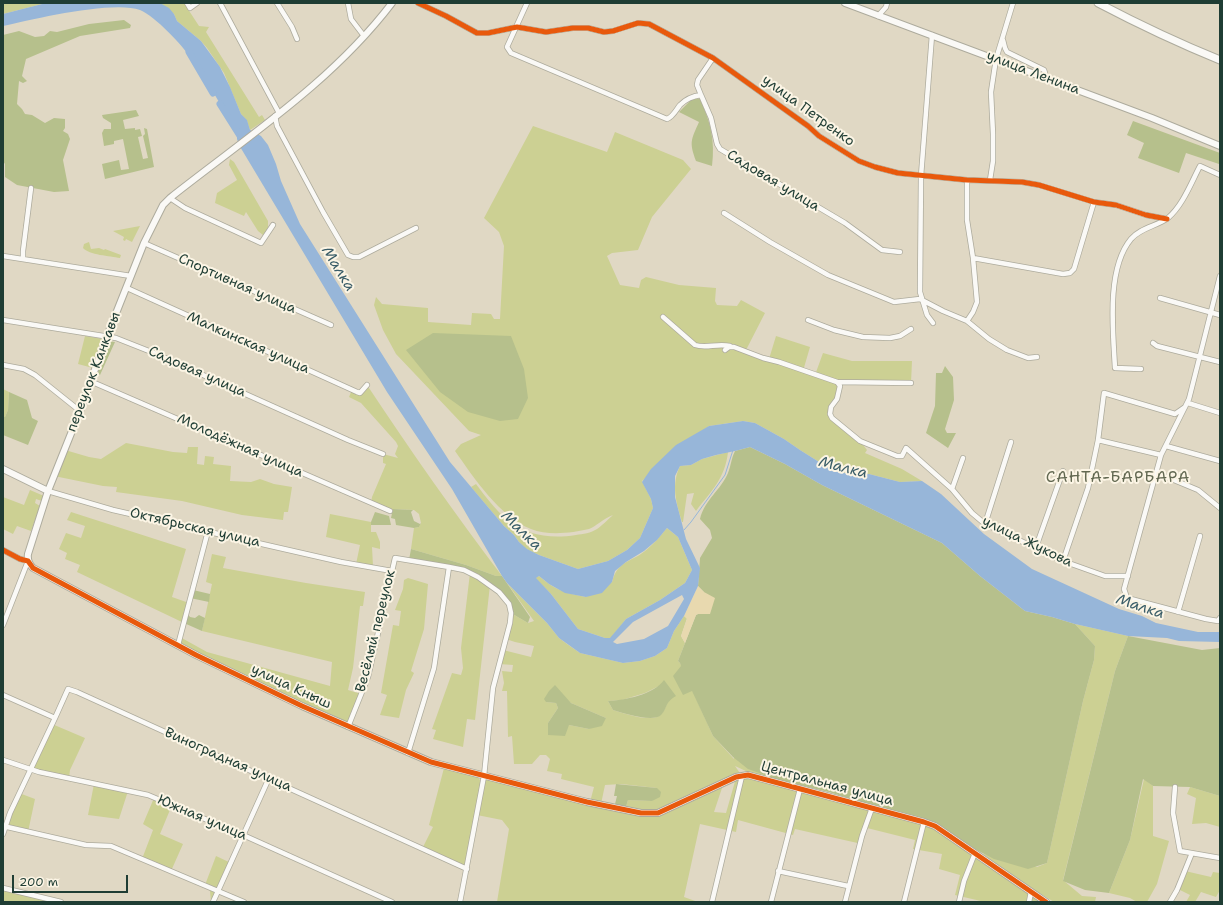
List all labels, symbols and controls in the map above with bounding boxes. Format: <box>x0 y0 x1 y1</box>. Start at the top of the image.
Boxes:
street label: улица Ленина <box>984 48 1082 98</box>
street label: улица Петренко <box>758 72 858 150</box>
street label: Садовая улица <box>724 147 822 215</box>
water label: Малка <box>317 243 359 295</box>
street label: Спортивная улица <box>175 250 299 318</box>
street label: Малкинская улица <box>184 308 312 378</box>
street label: переулок Канкавы <box>63 310 125 434</box>
street label: Садовая улица <box>146 343 248 401</box>
street label: Молодёжная улица <box>174 411 306 481</box>
water label: Малка <box>817 453 869 483</box>
district label: САНТА-БАРБАРА <box>1046 468 1190 488</box>
street label: Октябрьская улица <box>128 505 262 551</box>
water label: Малка <box>497 507 545 555</box>
street label: улица Жукова <box>979 513 1075 571</box>
street label: Весёлый переулок <box>353 568 399 694</box>
water label: Малка <box>1114 591 1166 623</box>
street label: улица Кныш <box>248 661 334 713</box>
street label: Виноградная улица <box>162 724 294 796</box>
street label: Центральная улица <box>759 758 895 810</box>
street label: Южная улица <box>155 792 249 844</box>
scale bar <box>14 867 130 893</box>
text: 200 m <box>19 874 58 890</box>

